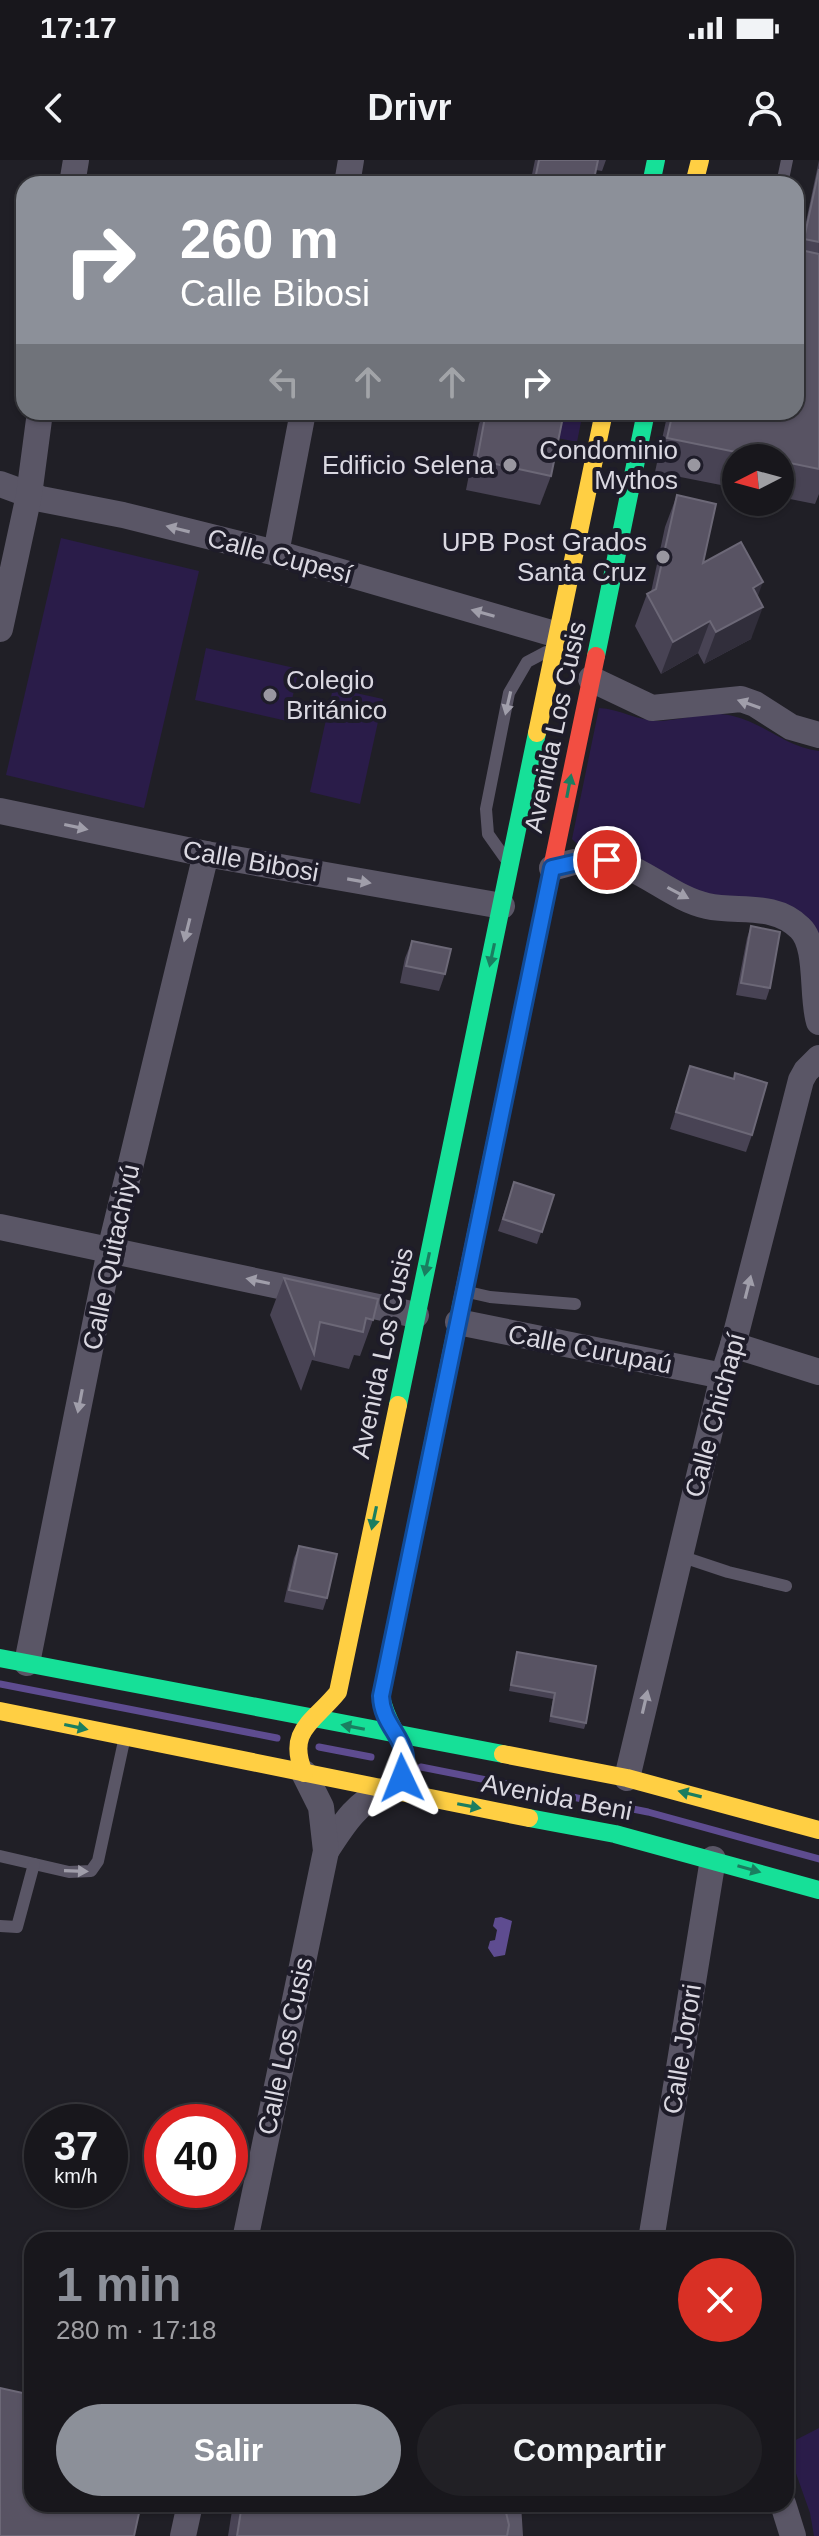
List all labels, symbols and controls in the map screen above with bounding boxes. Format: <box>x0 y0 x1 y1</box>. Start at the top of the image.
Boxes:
text: 17:17 <box>40 11 117 44</box>
icon: back <box>32 86 76 130</box>
icon: person <box>743 86 787 130</box>
text: Drivr <box>367 87 452 128</box>
text: 260 m <box>180 207 339 270</box>
icon: right <box>48 208 152 312</box>
text: Calle Bibosi <box>180 273 370 314</box>
icon: left <box>262 360 306 404</box>
icon: ahead <box>346 360 390 404</box>
icon: ahead <box>430 360 474 404</box>
icon: right <box>514 360 558 404</box>
place label: Condominio Mythos <box>539 435 678 495</box>
north arrow <box>722 444 794 516</box>
map controls <box>722 444 794 516</box>
place label: Edificio Selena <box>322 450 495 480</box>
marker: Edificio Selena <box>501 456 519 474</box>
marker: Condominio Mythos <box>685 456 703 474</box>
one-way arrow <box>166 522 191 535</box>
street label: Calle Cupesí <box>204 522 357 590</box>
place label: UPB Post Grados Santa Cruz <box>442 527 647 587</box>
marker: UPB Post Grados Santa Cruz <box>654 548 672 566</box>
one-way arrow <box>470 606 494 619</box>
street label: Avenida Los Cusis <box>518 619 592 835</box>
place label: Colegio Británico <box>286 665 387 725</box>
marker: Colegio Británico <box>261 686 279 704</box>
one-way arrow <box>501 691 514 716</box>
one-way arrow <box>737 697 761 709</box>
one-way arrow <box>563 773 576 798</box>
one-way arrow <box>64 821 89 833</box>
pin <box>573 826 641 894</box>
street label: Calle Bibosi <box>181 834 321 888</box>
icon: arrive <box>585 838 629 882</box>
one-way arrow <box>347 875 372 887</box>
one-way arrow <box>666 887 689 900</box>
one-way arrow <box>181 917 193 942</box>
one-way arrow <box>485 942 498 967</box>
street label: Calle Quitachiyú <box>77 1161 145 1353</box>
street label: Avenida Los Cusis <box>345 1245 419 1461</box>
one-way arrow <box>420 1252 433 1277</box>
one-way arrow <box>743 1274 755 1299</box>
one-way arrow <box>245 1275 270 1287</box>
street label: Calle Curupaú <box>506 1318 674 1380</box>
street label: Calle Chichapí <box>679 1329 752 1501</box>
one-way arrow <box>73 1389 85 1414</box>
one-way arrow <box>367 1506 380 1531</box>
one-way arrow <box>639 1690 651 1715</box>
one-way arrow <box>340 1720 365 1733</box>
one-way arrow <box>64 1721 89 1734</box>
position arrow <box>360 1736 444 1820</box>
street label: Avenida Beni <box>479 1768 635 1826</box>
one-way arrow <box>677 1788 702 1800</box>
one-way arrow <box>456 1800 481 1813</box>
one-way arrow <box>738 1863 762 1876</box>
one-way arrow <box>64 1865 89 1878</box>
street label: Calle Los Cusis <box>252 1955 318 2137</box>
street label: Calle Jorori <box>657 1982 707 2116</box>
speed limit sign: 40 <box>144 2104 248 2208</box>
text: 37 <box>54 2124 98 2168</box>
text: km/h <box>54 2165 98 2187</box>
text: 1 min <box>56 2258 181 2311</box>
button: close <box>678 2258 762 2342</box>
text: 280 m · 17:18 <box>56 2315 216 2345</box>
button: Salir <box>56 2404 401 2496</box>
button: Compartir <box>417 2404 762 2496</box>

